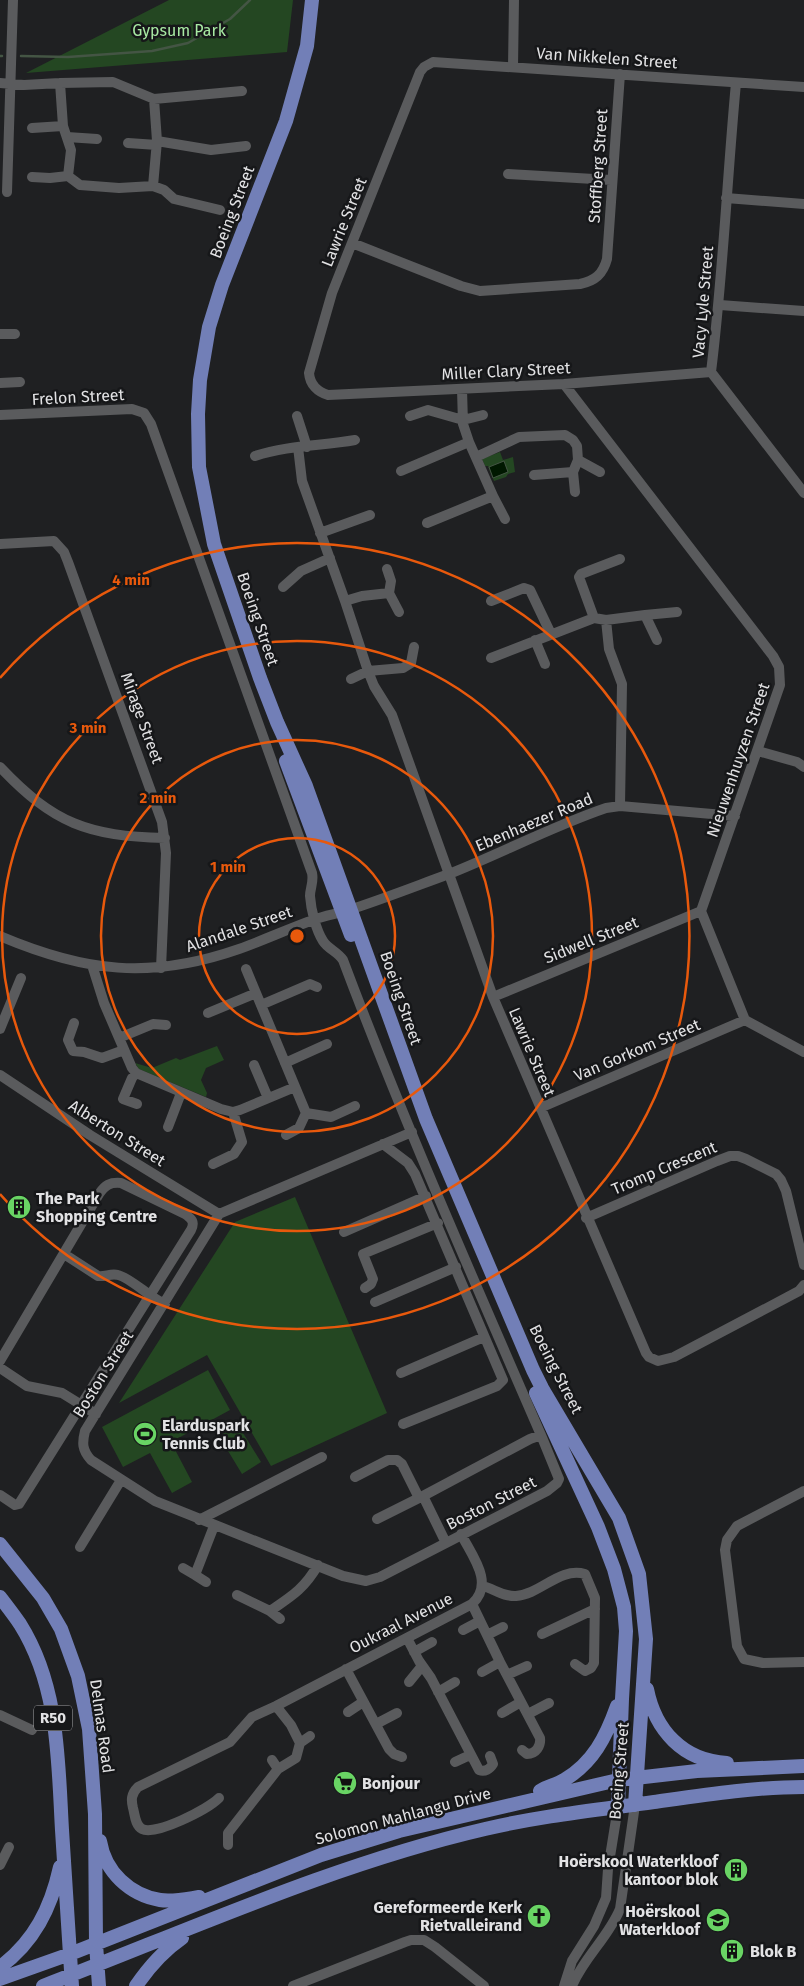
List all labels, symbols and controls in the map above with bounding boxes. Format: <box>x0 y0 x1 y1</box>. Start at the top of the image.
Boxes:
park label: Gypsum Park <box>132 21 227 40</box>
street label: Van Nikkelen Street <box>536 44 678 72</box>
street label: Stoffberg Street <box>585 108 611 224</box>
street label: Boeing Street <box>206 163 258 261</box>
street label: Lawrie Street <box>317 174 371 270</box>
street label: Vacy Lyle Street <box>689 245 717 359</box>
street label: Miller Clary Street <box>441 358 571 384</box>
street label: Frelon Street <box>31 385 125 409</box>
street label: Boeing Street <box>233 570 283 668</box>
text: 4 min <box>112 571 150 589</box>
street label: Mirage Street <box>117 670 167 766</box>
street label: Nieuwenhuyzen Street <box>703 680 773 840</box>
text: 3 min <box>69 719 106 737</box>
text: 2 min <box>140 789 176 807</box>
street label: Ebenhaezer Road <box>472 789 596 855</box>
text: 1 min <box>210 858 246 876</box>
street label: Alandale Street <box>183 902 295 956</box>
street label: Sidwell Street <box>541 912 641 968</box>
centre of rings <box>288 927 306 945</box>
street label: Boeing Street <box>376 949 426 1047</box>
street label: Lawrie Street <box>505 1005 559 1100</box>
street label: Van Gorkom Street <box>571 1015 703 1085</box>
street label: Alberton Street <box>65 1096 169 1170</box>
street label: Tromp Crescent <box>609 1137 720 1199</box>
place label: The Park Shopping Centre <box>36 1189 157 1226</box>
building icon: The Park Shopping Centre <box>6 1194 32 1220</box>
street label: Boeing Street <box>525 1321 587 1417</box>
street label: Boston Street <box>69 1327 137 1421</box>
place label: Elarduspark Tennis Club <box>162 1416 250 1453</box>
sports icon: Elarduspark Tennis Club <box>132 1421 158 1447</box>
street label: Boston Street <box>443 1472 539 1534</box>
street label: Oukraal Avenue <box>346 1589 456 1657</box>
street label: Delmas Road <box>86 1678 118 1774</box>
road number: R50 <box>34 1706 72 1730</box>
street label: Boeing Street <box>605 1721 633 1820</box>
supermarket icon: Bonjour <box>332 1770 358 1796</box>
place label: Bonjour <box>362 1774 420 1793</box>
street label: Solomon Mahlangu Drive <box>313 1783 493 1849</box>
place label: Hoërskool Waterkloof kantoor blok <box>558 1852 719 1889</box>
building icon: Hoërskool Waterkloof kantoor blok <box>723 1857 749 1883</box>
place label: Gereformeerde Kerk Rietvalleirand <box>374 1898 522 1935</box>
place label: Hoërskool Waterkloof <box>619 1902 701 1939</box>
church icon: Gereformeerde Kerk Rietvalleirand <box>526 1903 552 1929</box>
school or university icon: Hoërskool Waterkloof <box>705 1907 731 1933</box>
building icon: Blok B <box>719 1938 745 1964</box>
place label: Blok B <box>750 1942 797 1961</box>

